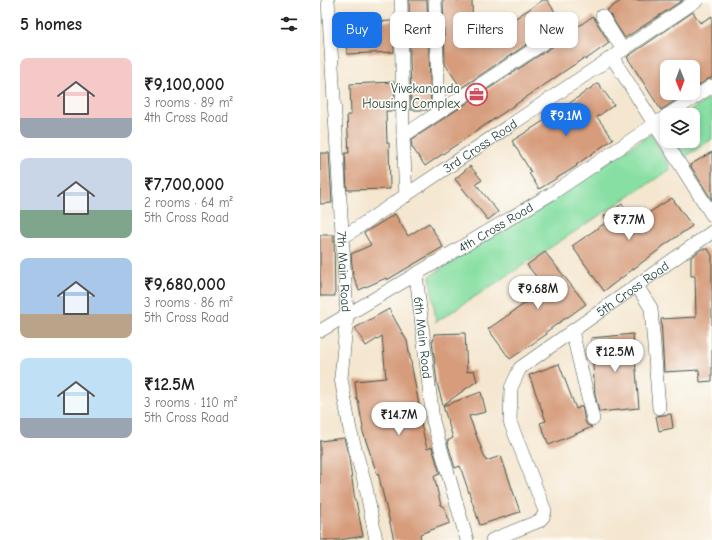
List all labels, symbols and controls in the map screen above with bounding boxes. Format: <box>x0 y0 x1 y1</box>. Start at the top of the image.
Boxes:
chip: Buy <box>332 12 382 48</box>
chip: Rent <box>390 12 445 48</box>
chip: Filters <box>453 12 517 48</box>
chip: New <box>525 12 578 48</box>
icon: filters <box>278 13 300 35</box>
text: 5 homes <box>20 15 82 34</box>
north arrow <box>660 60 700 100</box>
map controls <box>660 60 700 148</box>
icon: home <box>52 74 100 122</box>
text: ₹9,100,000 <box>144 75 224 94</box>
place label: Vivekananda Housing Complex <box>362 81 461 111</box>
office icon: Vivekananda Housing Complex <box>463 82 489 108</box>
text: 3 rooms · 89 m² <box>144 95 233 110</box>
pin: ₹9.1M <box>538 103 594 137</box>
text: ₹9.1M <box>550 108 582 123</box>
button: layers <box>660 108 700 148</box>
text: 4th Cross Road <box>144 110 228 125</box>
street label: 3rd Cross Road <box>440 116 520 176</box>
icon: home <box>52 174 100 222</box>
text: ₹7,700,000 <box>144 175 224 194</box>
text: 2 rooms · 64 m² <box>144 195 233 210</box>
street label: 4th Cross Road <box>456 199 536 255</box>
pin: ₹7.7M <box>601 207 657 241</box>
text: 5th Cross Road <box>144 210 229 225</box>
text: ₹7.7M <box>613 212 645 227</box>
street label: 7th Main Road <box>334 230 354 313</box>
street label: 5th Cross Road <box>594 258 672 320</box>
icon: home <box>52 274 100 322</box>
text: ₹9,680,000 <box>144 275 226 294</box>
pin: ₹9.68M <box>505 276 571 310</box>
text: ₹9.68M <box>518 281 558 296</box>
text: 3 rooms · 86 m² <box>144 295 233 310</box>
street label: 6th Main Road <box>411 296 435 379</box>
text: 5th Cross Road <box>144 310 229 325</box>
pin: ₹12.5M <box>582 339 648 373</box>
text: ₹12.5M <box>596 344 634 359</box>
icon: home <box>52 374 100 422</box>
text: ₹12.5M <box>144 375 195 394</box>
text: 3 rooms · 110 m² <box>144 395 237 410</box>
pin: ₹14.7M <box>366 402 432 436</box>
text: ₹14.7M <box>380 407 418 422</box>
text: 5th Cross Road <box>144 410 229 425</box>

